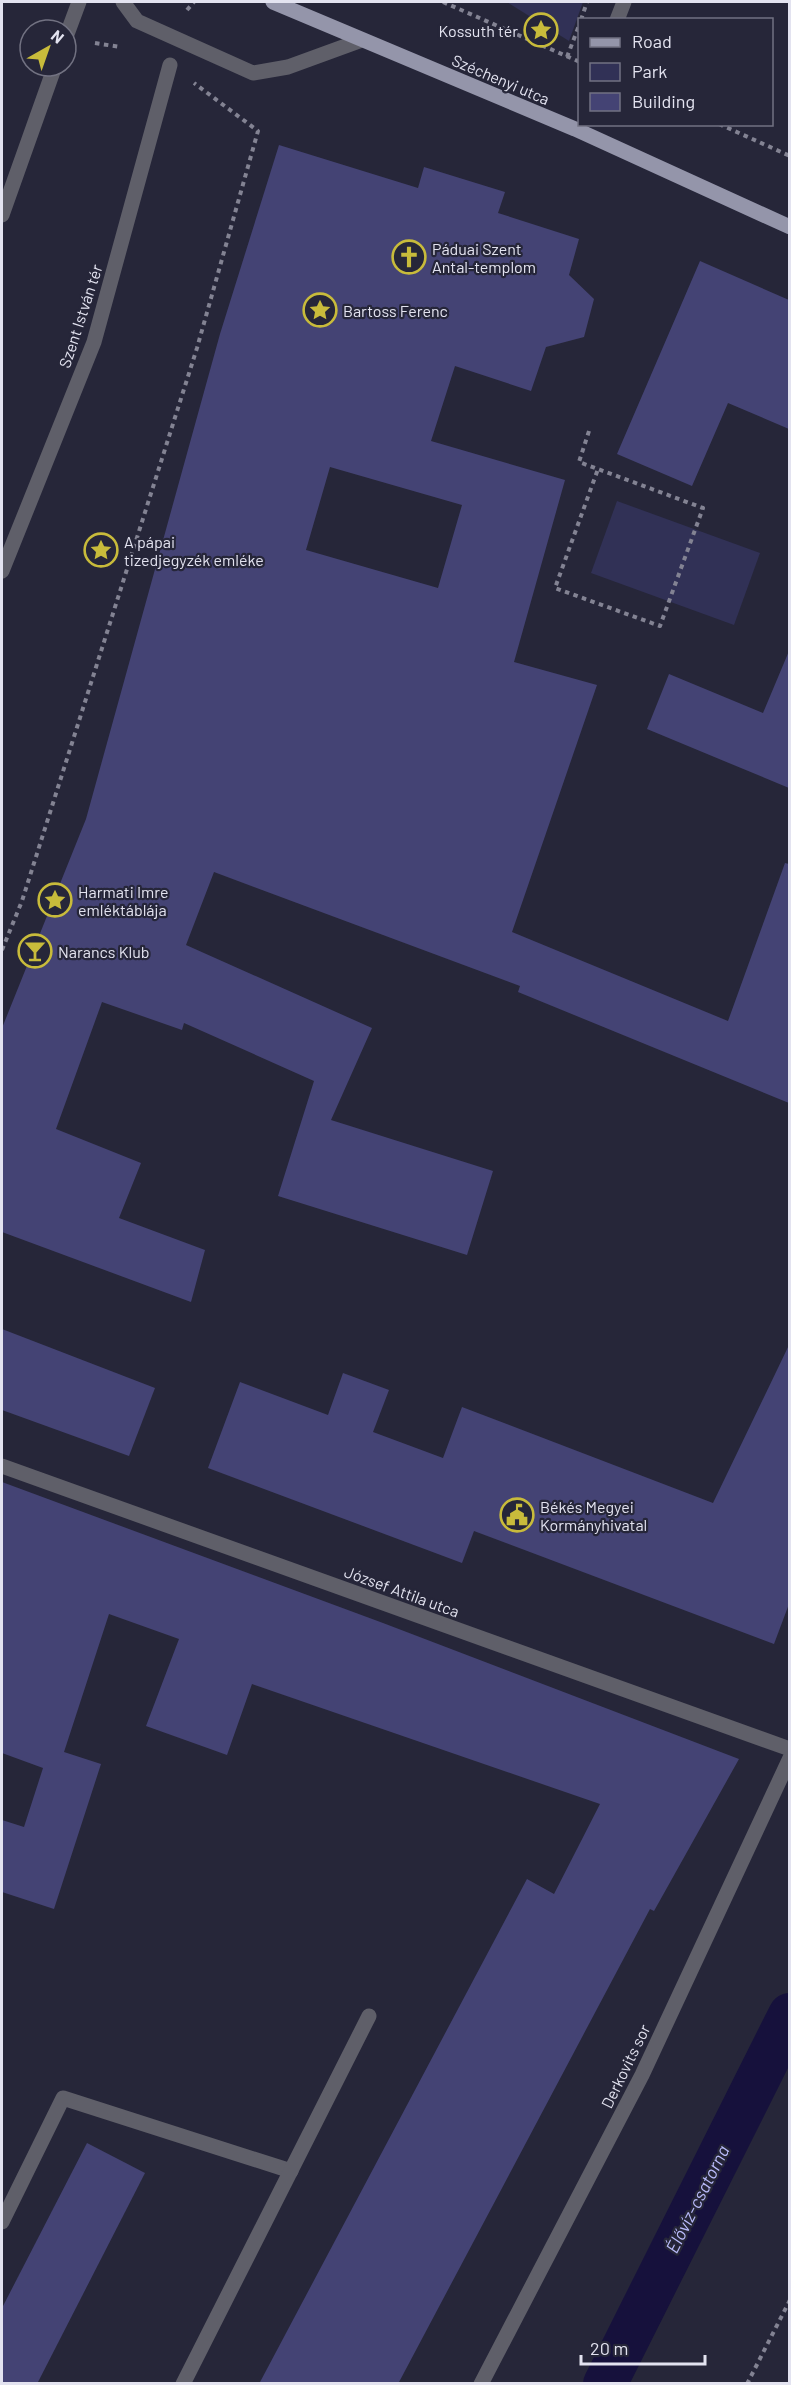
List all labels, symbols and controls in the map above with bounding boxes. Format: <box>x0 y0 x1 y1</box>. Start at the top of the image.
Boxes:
place icon: Kossuth tér <box>523 12 559 48</box>
north arrow <box>18 18 78 78</box>
legend <box>578 18 773 126</box>
place label: Kossuth tér <box>438 21 518 40</box>
text: N <box>48 25 68 47</box>
text: Road <box>632 30 672 52</box>
street label: Széchenyi utca <box>449 50 553 108</box>
text: Park <box>632 60 667 82</box>
text: Building <box>632 90 695 112</box>
church icon: Páduai Szent Antal-templom <box>391 239 427 275</box>
place label: Páduai Szent Antal-templom <box>432 239 536 276</box>
street label: Szent István tér <box>54 262 106 370</box>
place icon: Bartoss Ferenc <box>302 292 338 328</box>
place label: Bartoss Ferenc <box>343 301 448 320</box>
place icon: A pápai tizedjegyzék emléke <box>83 532 119 568</box>
place label: A pápai tizedjegyzék emléke <box>124 532 264 569</box>
place icon: Harmati Imre emléktáblája <box>37 882 73 918</box>
place label: Harmati Imre emléktáblája <box>78 882 169 919</box>
bar icon: Narancs Klub <box>17 933 53 969</box>
place label: Narancs Klub <box>58 942 149 961</box>
public building icon: Békés Megyei Kormányhivatal <box>499 1497 535 1533</box>
place label: Békés Megyei Kormányhivatal <box>540 1497 647 1534</box>
street label: József Attila utca <box>342 1561 462 1621</box>
street label: Derkovits sor <box>597 2021 654 2111</box>
water label: Élővíz-csatorna <box>660 2141 734 2257</box>
scale bar <box>581 2328 706 2366</box>
text: 20 m <box>590 2337 628 2359</box>

